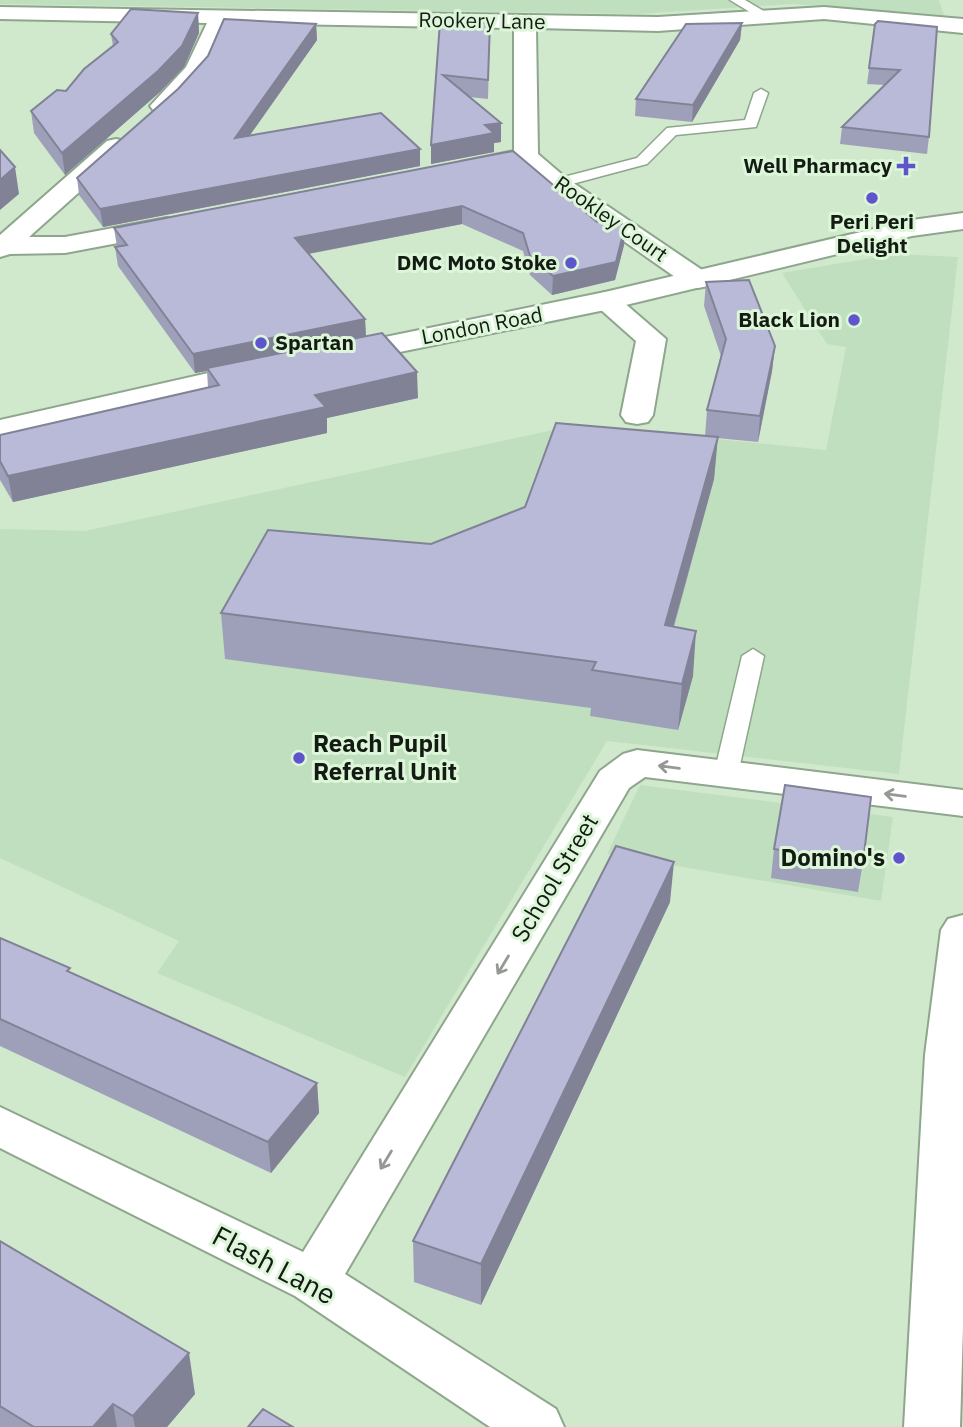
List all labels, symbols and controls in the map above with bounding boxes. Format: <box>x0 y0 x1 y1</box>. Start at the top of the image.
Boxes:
street label: Rookery Lane <box>418 5 546 35</box>
place label: Well Pharmacy <box>743 151 893 179</box>
marker: Well Pharmacy <box>898 158 914 174</box>
street label: Rookley Court <box>549 169 674 268</box>
marker: Peri Peri Delight <box>864 190 880 206</box>
place label: Peri Peri Delight <box>830 207 914 259</box>
place label: DMC Moto Stoke <box>397 248 557 276</box>
marker: DMC Moto Stoke <box>563 255 579 271</box>
street label: London Road <box>419 300 545 351</box>
place label: Black Lion <box>738 305 840 333</box>
marker: Black Lion <box>846 312 862 328</box>
place label: Spartan <box>275 328 354 356</box>
marker: Spartan <box>253 335 269 351</box>
place label: Reach Pupil Referral Unit <box>313 727 457 787</box>
marker: Reach Pupil Referral Unit <box>291 750 307 766</box>
one-way arrow <box>659 761 681 774</box>
one-way arrow <box>884 788 907 801</box>
street label: School Street <box>503 807 605 948</box>
place label: Domino's <box>781 841 885 873</box>
marker: Domino's <box>891 850 907 866</box>
one-way arrow <box>496 954 510 974</box>
one-way arrow <box>379 1149 393 1169</box>
street label: Flash Lane <box>206 1217 342 1312</box>

